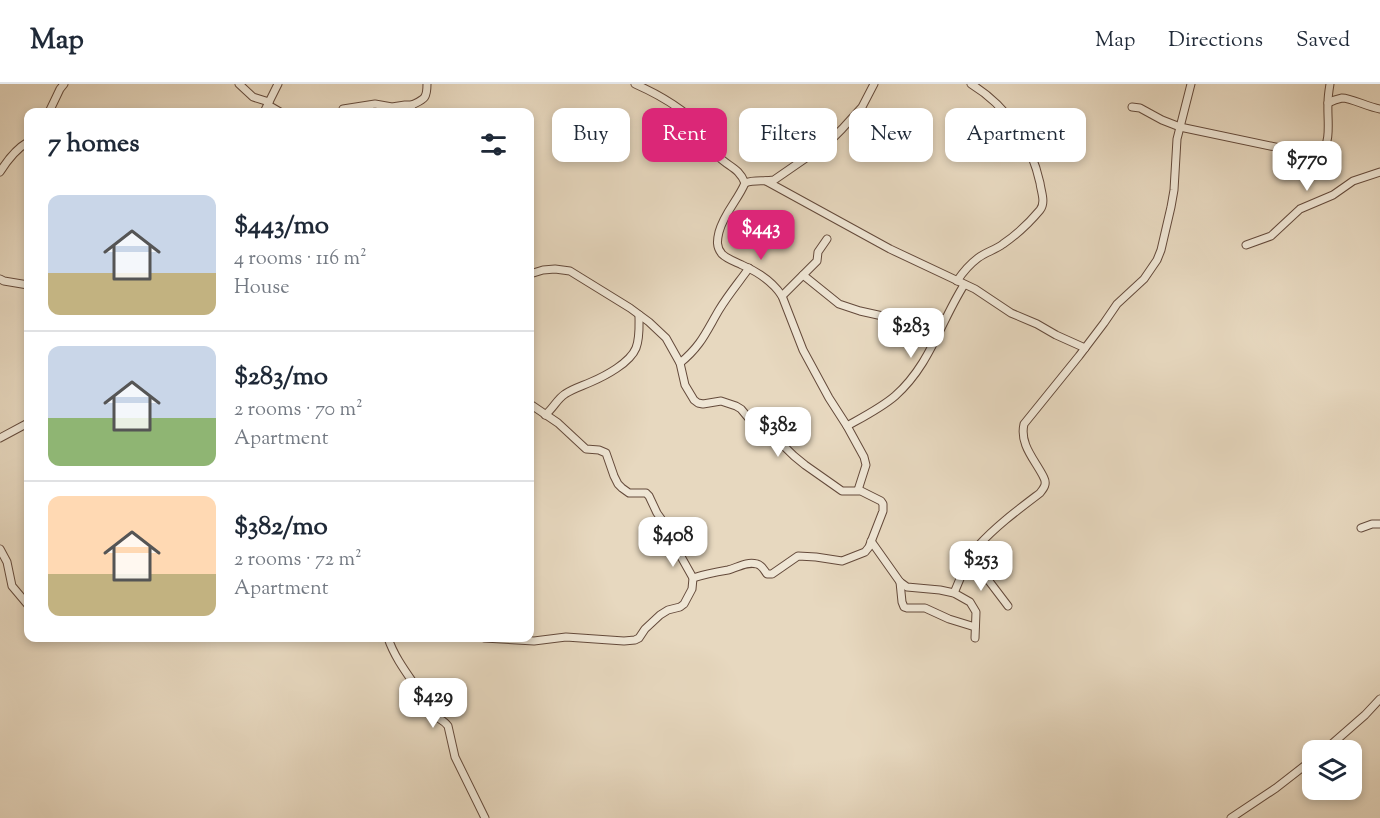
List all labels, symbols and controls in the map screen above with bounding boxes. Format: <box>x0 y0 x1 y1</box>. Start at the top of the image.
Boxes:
text: Map <box>30 21 84 61</box>
text: Map <box>1095 26 1135 56</box>
text: Directions <box>1168 26 1263 56</box>
text: Saved <box>1296 26 1350 56</box>
chip: Buy <box>552 108 630 162</box>
chip: Rent <box>642 108 727 162</box>
chip: Filters <box>739 108 837 162</box>
chip: New <box>849 108 933 162</box>
chip: Apartment <box>945 108 1086 162</box>
text: 7 homes <box>48 126 139 163</box>
icon: filters <box>477 128 510 161</box>
pin: $770 <box>1271 141 1343 192</box>
text: $770 <box>1287 146 1327 175</box>
text: $443/mo <box>234 208 329 245</box>
pin: $443 <box>725 210 797 261</box>
text: $443 <box>742 215 780 244</box>
icon: home <box>96 219 168 291</box>
text: 4 rooms · 116 m² <box>234 245 367 274</box>
text: House <box>234 274 289 303</box>
pin: $283 <box>875 308 947 359</box>
text: $283 <box>892 313 930 342</box>
text: $283/mo <box>234 359 328 396</box>
icon: home <box>96 370 168 442</box>
text: 2 rooms · 70 m² <box>234 396 363 425</box>
pin: $382 <box>742 407 814 458</box>
text: $382 <box>759 412 797 441</box>
text: Apartment <box>234 425 329 454</box>
text: $382/mo <box>234 509 328 546</box>
pin: $408 <box>637 517 709 568</box>
icon: home <box>96 520 168 592</box>
text: $408 <box>652 522 694 551</box>
pin: $253 <box>945 541 1017 592</box>
text: 2 rooms · 72 m² <box>234 546 362 575</box>
text: $253 <box>964 546 998 575</box>
text: Apartment <box>234 575 329 604</box>
pin: $429 <box>397 678 469 729</box>
text: $429 <box>413 683 453 712</box>
map controls <box>1302 740 1362 800</box>
button: layers <box>1302 740 1362 800</box>

